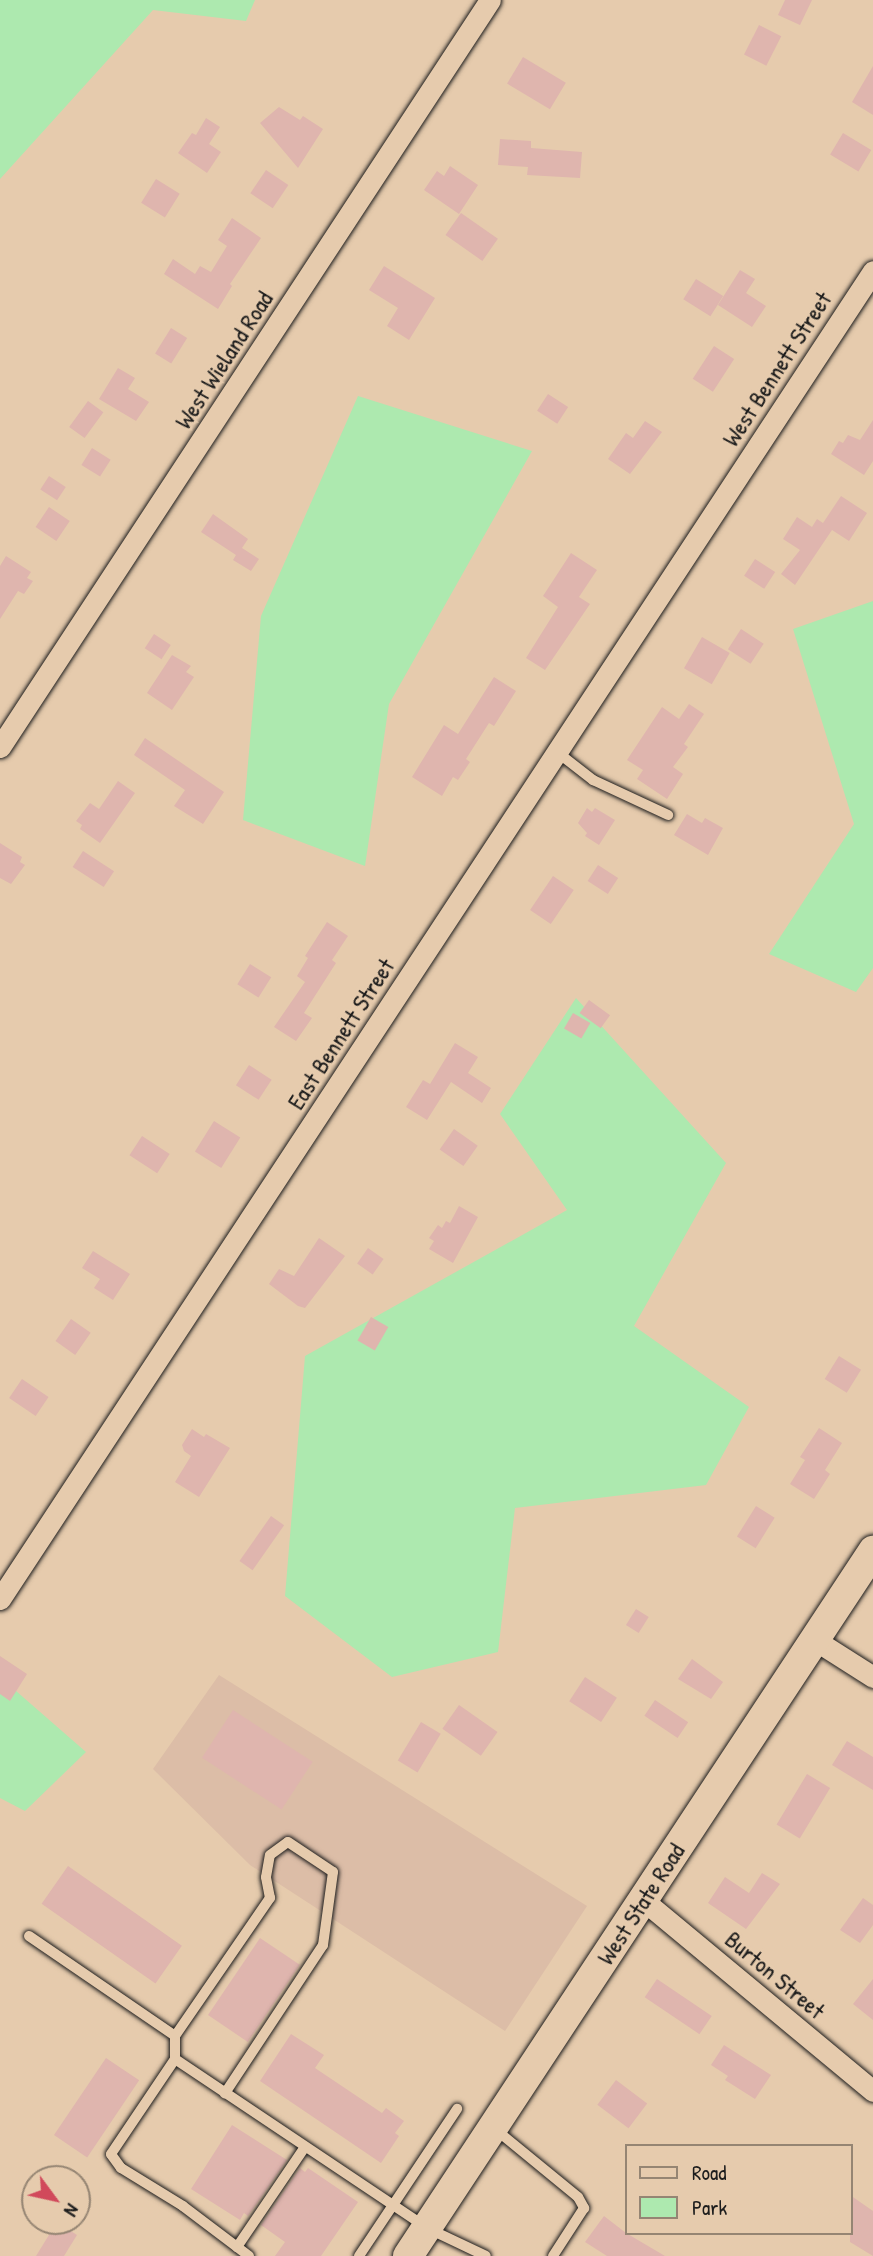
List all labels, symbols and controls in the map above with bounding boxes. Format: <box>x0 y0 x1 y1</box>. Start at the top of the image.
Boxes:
street label: West Wieland Road <box>169 286 279 434</box>
street label: West Bennett Street <box>716 286 838 452</box>
street label: East Bennett Street <box>282 953 400 1115</box>
street label: West State Road <box>591 1838 691 1970</box>
street label: Burton Street <box>719 1925 831 2025</box>
legend <box>624 2144 852 2235</box>
text: Road <box>692 2158 726 2187</box>
north arrow <box>21 2165 91 2235</box>
text: Park <box>692 2193 727 2222</box>
text: N <box>58 2199 86 2222</box>

